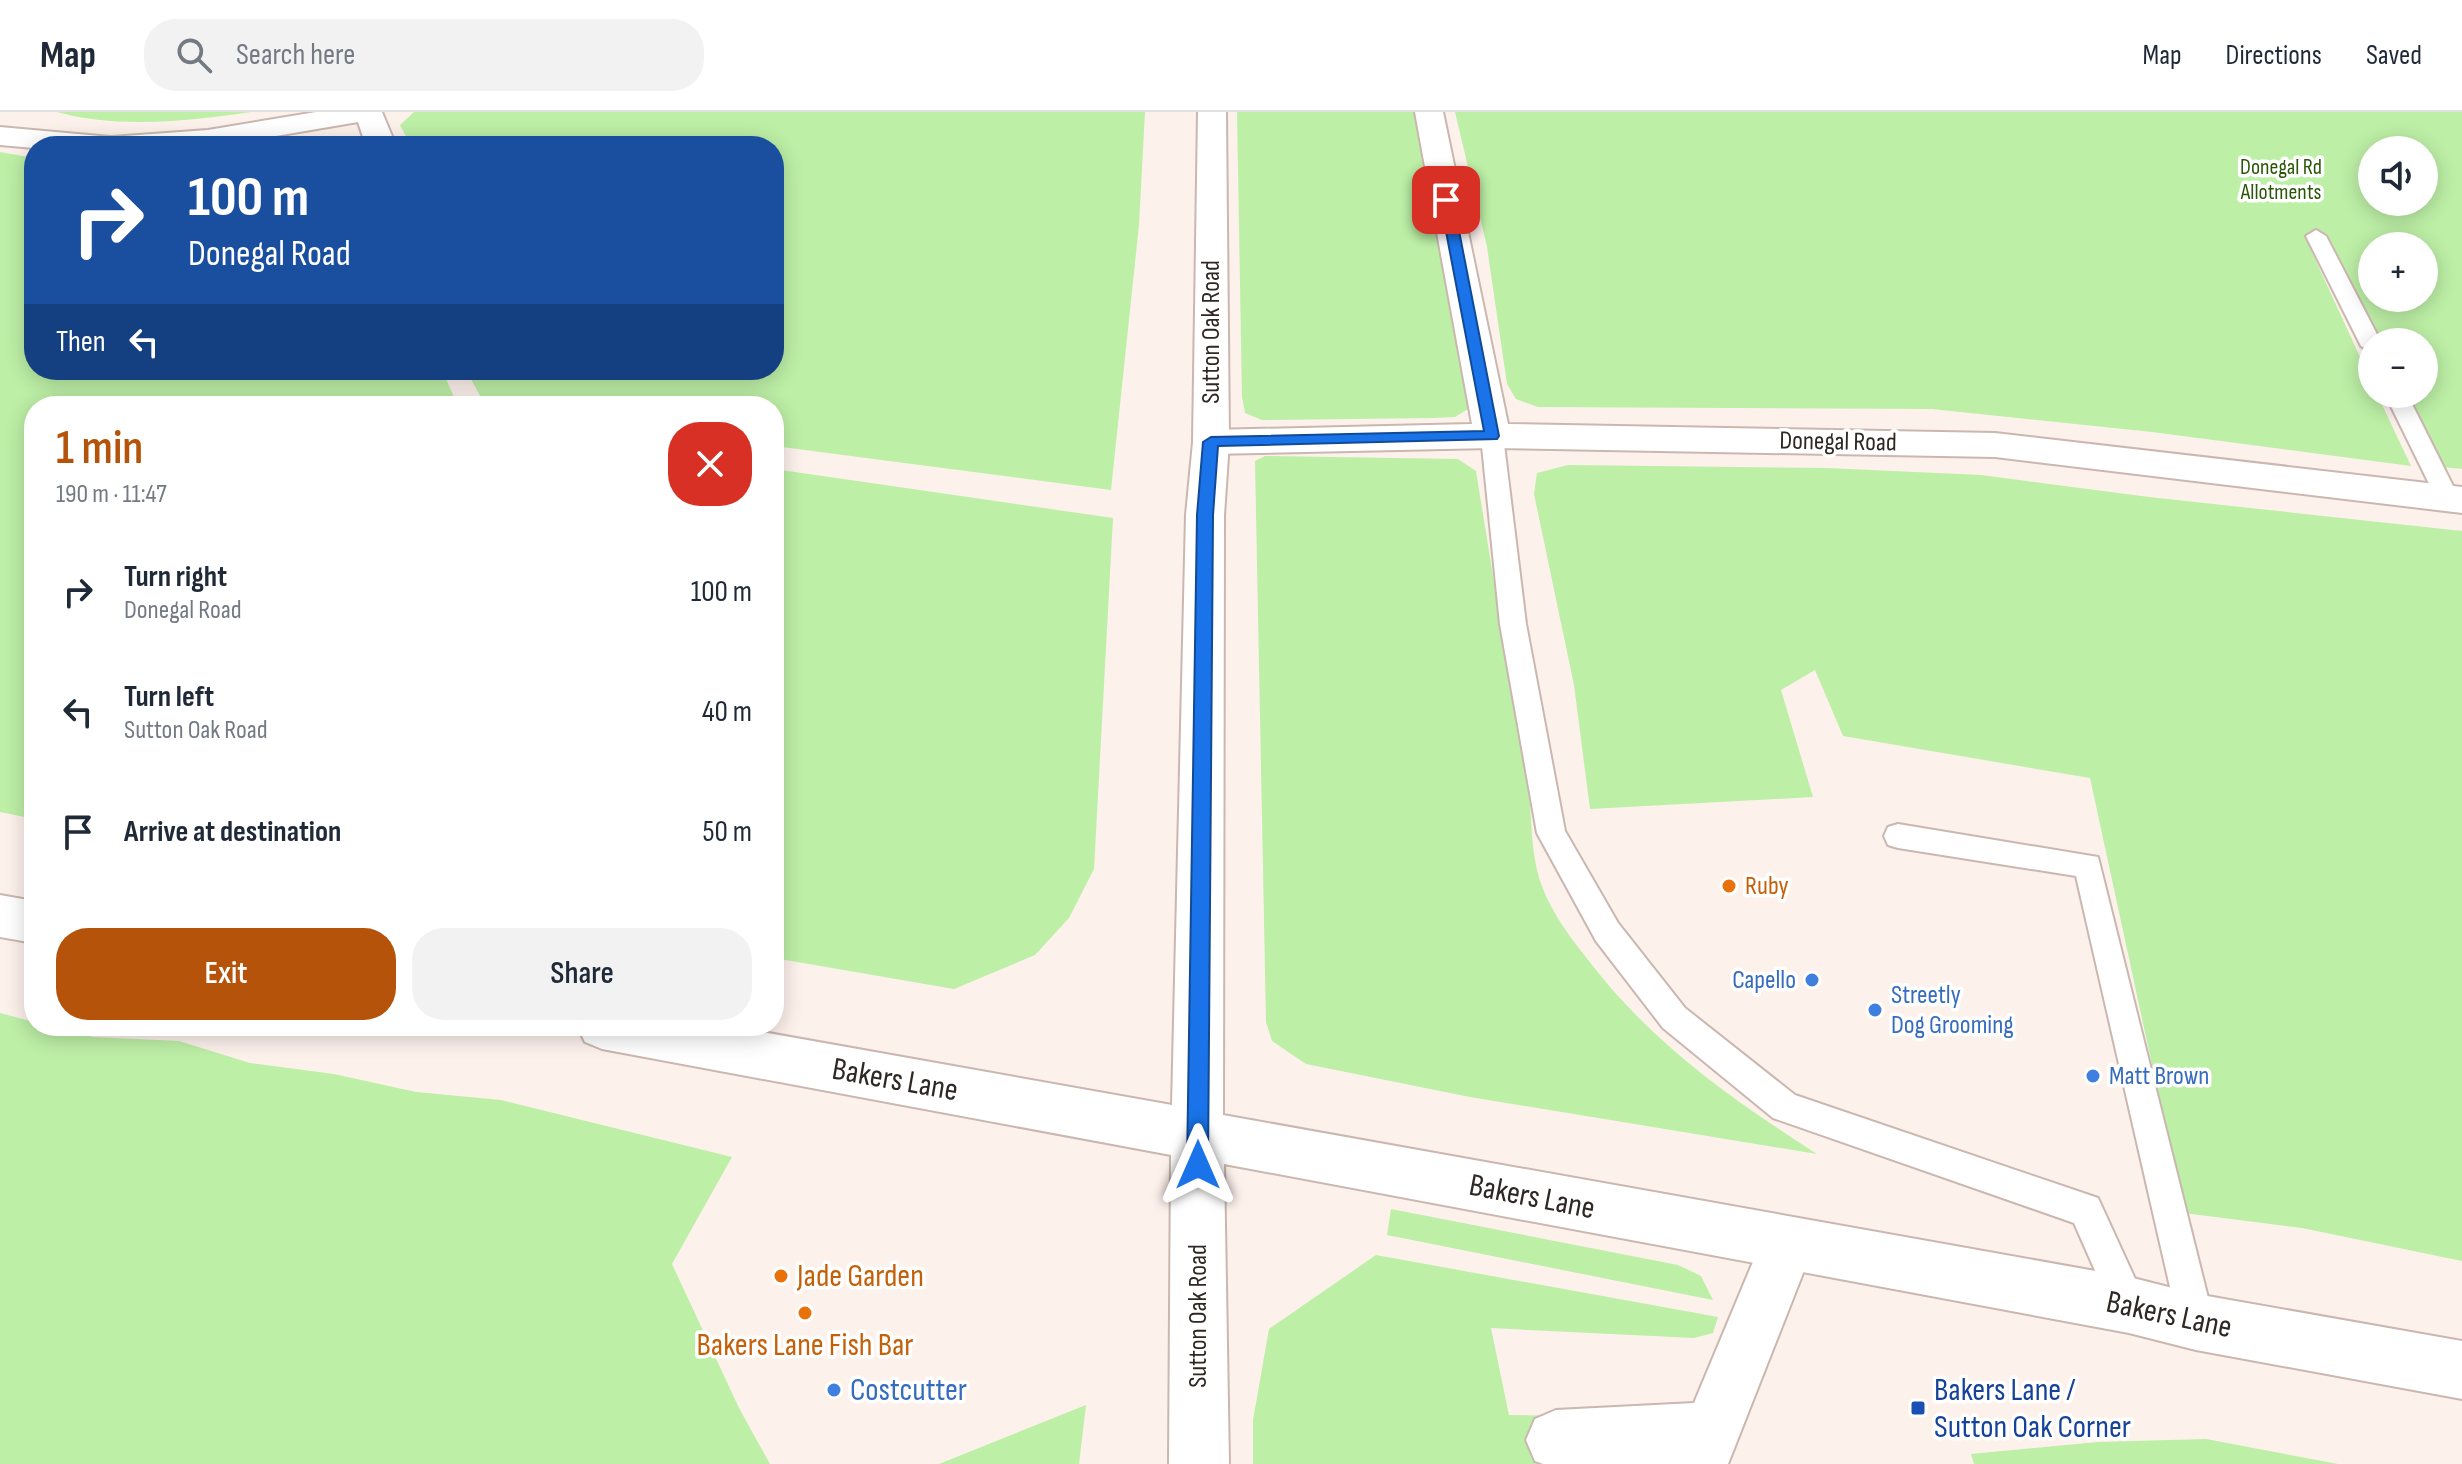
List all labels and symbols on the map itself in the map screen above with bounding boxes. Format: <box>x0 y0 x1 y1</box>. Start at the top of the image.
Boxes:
park label: Donegal Rd Allotments <box>2240 154 2322 206</box>
pin <box>1412 166 1480 234</box>
street label: Sutton Oak Road <box>1196 260 1227 404</box>
street label: Donegal Road <box>1779 425 1897 459</box>
place label: Ruby <box>1745 871 1789 902</box>
marker: Ruby <box>1720 877 1738 895</box>
place label: Capello <box>1732 965 1796 996</box>
marker: Capello <box>1803 971 1821 989</box>
place label: Streetly Dog Grooming <box>1891 980 2014 1041</box>
marker: Streetly Dog Grooming <box>1866 1001 1884 1019</box>
street label: Bakers Lane <box>829 1050 961 1110</box>
place label: Matt Brown <box>2109 1061 2209 1092</box>
marker: Matt Brown <box>2084 1067 2102 1085</box>
position arrow <box>1156 1123 1240 1207</box>
street label: Bakers Lane <box>1466 1166 1598 1228</box>
street label: Sutton Oak Road <box>1183 1244 1214 1388</box>
place label: Jade Garden <box>796 1257 924 1296</box>
marker: Jade Garden <box>772 1267 790 1285</box>
street label: Bakers Lane <box>2103 1283 2235 1347</box>
marker: Bakers Lane Fish Bar <box>796 1304 814 1322</box>
place label: Bakers Lane Fish Bar <box>697 1326 914 1365</box>
place label: Costcutter <box>850 1371 967 1410</box>
place label: Bakers Lane / Sutton Oak Corner <box>1934 1371 2131 1447</box>
marker: Costcutter <box>825 1381 843 1399</box>
marker: Bakers Lane / Sutton Oak Corner <box>1909 1399 1927 1417</box>

